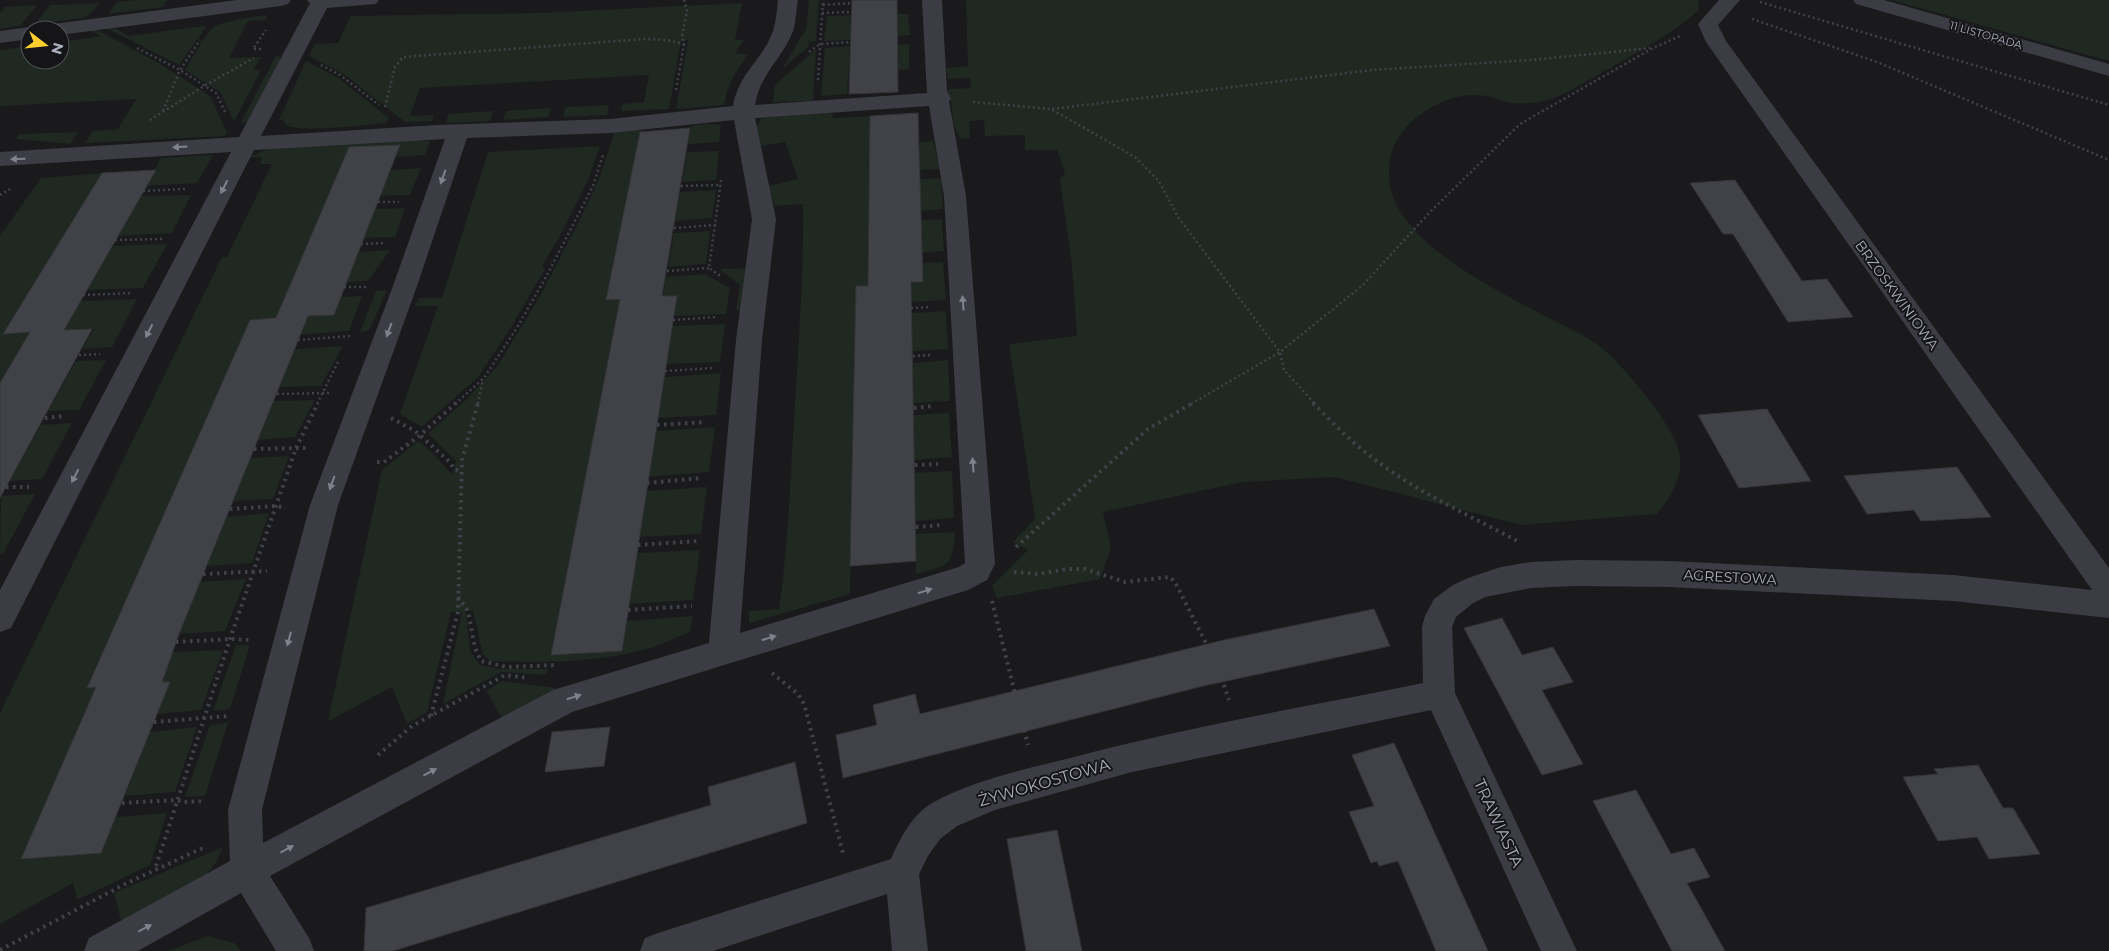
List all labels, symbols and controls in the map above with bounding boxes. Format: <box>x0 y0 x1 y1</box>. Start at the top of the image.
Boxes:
street label: 11 LISTOPADA <box>1948 18 2024 52</box>
north arrow <box>20 20 70 70</box>
text: N <box>47 41 68 57</box>
one-way arrow <box>172 144 188 152</box>
one-way arrow <box>10 155 26 163</box>
one-way arrow <box>439 170 447 185</box>
one-way arrow <box>220 180 228 194</box>
street label: BRZOSKWINIOWA <box>1851 237 1943 354</box>
one-way arrow <box>958 295 966 311</box>
one-way arrow <box>385 323 392 338</box>
one-way arrow <box>145 324 153 338</box>
one-way arrow <box>969 457 977 473</box>
one-way arrow <box>71 468 79 483</box>
one-way arrow <box>328 476 336 491</box>
street label: AGRESTOWA <box>1683 566 1778 588</box>
one-way arrow <box>917 586 932 594</box>
one-way arrow <box>285 632 293 647</box>
one-way arrow <box>762 633 777 641</box>
one-way arrow <box>567 693 582 701</box>
street label: ŻYWOKOSTOWA <box>976 754 1113 810</box>
one-way arrow <box>423 768 437 776</box>
street label: TRAWIASTA <box>1470 776 1528 871</box>
one-way arrow <box>279 845 294 853</box>
one-way arrow <box>137 924 152 932</box>

